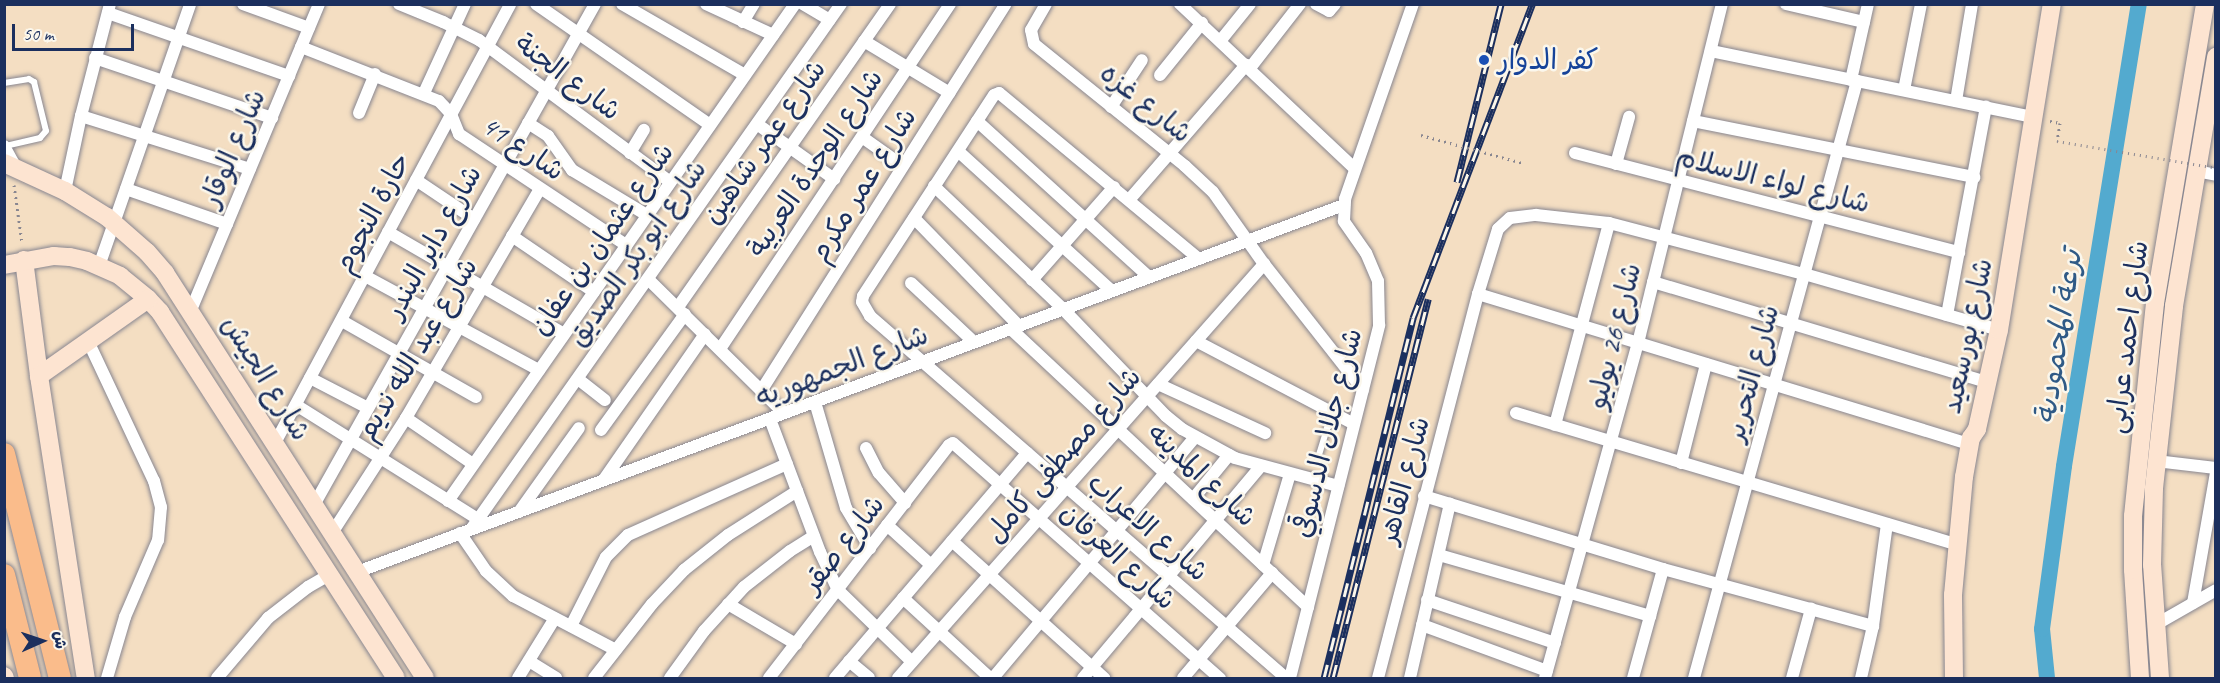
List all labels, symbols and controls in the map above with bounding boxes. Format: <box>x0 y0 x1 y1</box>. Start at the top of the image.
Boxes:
scale bar <box>15 12 136 50</box>
text: 50 m <box>23 23 54 45</box>
street label: شارع الجنة <box>508 26 628 128</box>
place label: كفر الدوار <box>1498 43 1598 77</box>
marker: كفر الدوار <box>1475 51 1493 69</box>
street label: شارع عمر شاهين <box>695 53 833 231</box>
street label: شارع غزه <box>1093 56 1199 150</box>
street label: شارع الوحدة العربية <box>740 63 890 263</box>
street label: شارع الوقار <box>193 84 273 212</box>
street label: شارع عمر مكرم <box>802 102 924 268</box>
street label: شارع 41 <box>475 108 571 188</box>
street label: شارع عثمان بن عفان <box>523 136 681 342</box>
street label: شارع لواء الاسلام <box>1673 140 1873 220</box>
street label: حارة النجوم <box>326 147 418 279</box>
street label: شارع ابو بكر الصديق <box>560 153 714 353</box>
street label: شارع داير البندر <box>377 159 489 325</box>
street label: شارع احمد عرابى <box>2098 239 2156 435</box>
water label: ترعة المحمودية <box>2026 247 2090 427</box>
street label: شارع عبد الله نديم <box>349 252 485 446</box>
street label: شارع بورسعيد <box>1934 255 2000 417</box>
street label: شارع 26 يوليو <box>1580 260 1648 412</box>
street label: شارع التحرير <box>1718 301 1786 445</box>
street label: شارع الجيش <box>214 309 318 447</box>
street label: شارع الجمهوريه <box>751 318 933 414</box>
street label: شارع جلال الدسوقي <box>1285 325 1369 541</box>
street label: شارع مصطفى كامل <box>978 361 1148 549</box>
street label: شارع القاهر <box>1371 413 1437 547</box>
street label: شارع المدينه <box>1141 416 1263 534</box>
street label: شارع الاعراب <box>1081 465 1215 589</box>
street label: شارع صقر <box>794 488 892 600</box>
street label: شارع العرفان <box>1053 495 1183 617</box>
north arrow <box>12 611 72 671</box>
text: ش <box>50 631 70 649</box>

